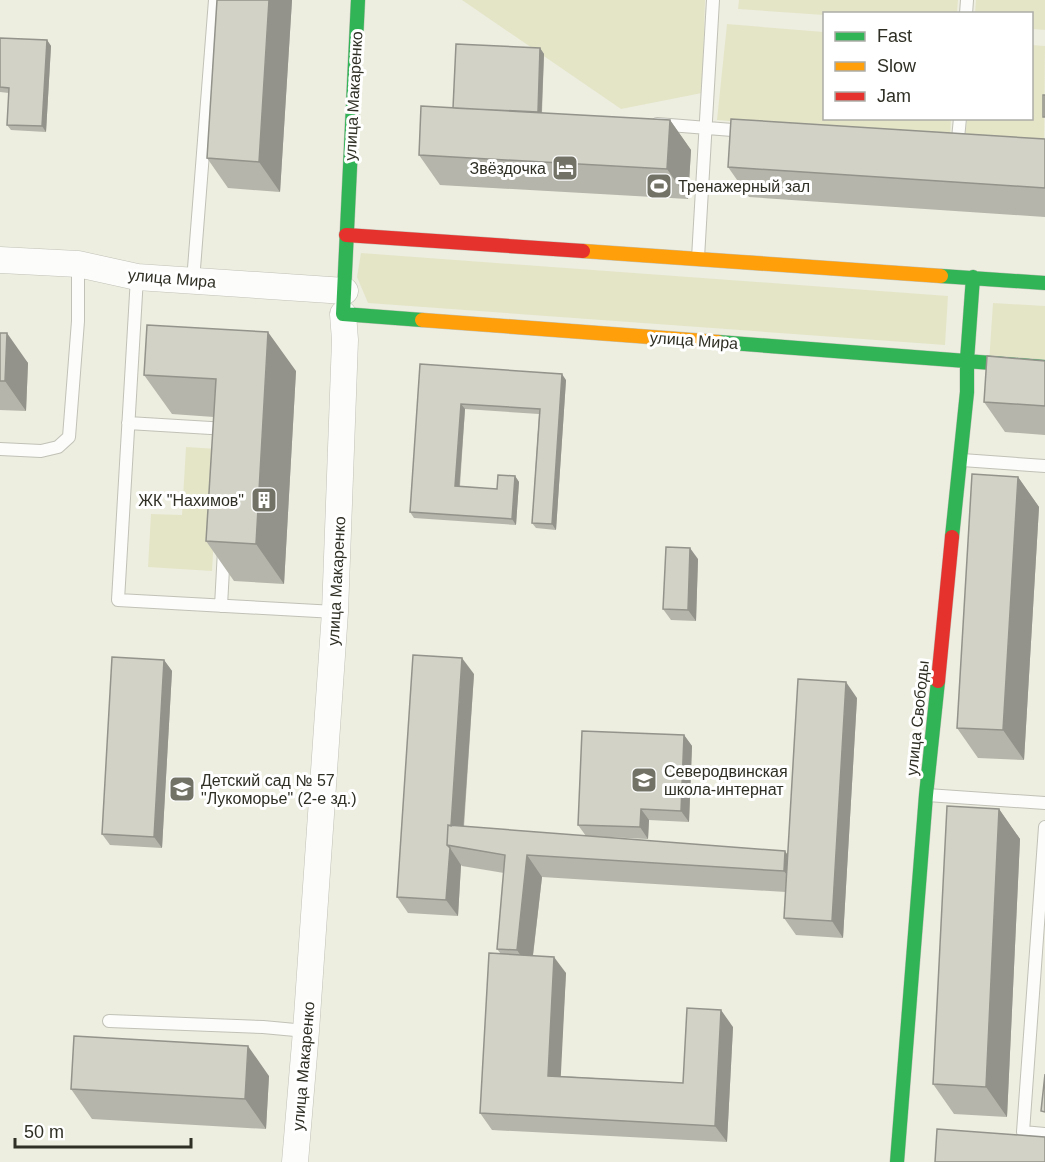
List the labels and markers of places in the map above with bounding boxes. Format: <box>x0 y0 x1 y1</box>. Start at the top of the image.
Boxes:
hotel icon: Звёздочка <box>550 153 580 183</box>
place label: Звёздочка <box>469 160 546 177</box>
sports icon: Тренажерный зал <box>644 171 674 201</box>
place label: Тренажерный зал <box>678 178 810 195</box>
building icon: ЖК "Нахимов" <box>249 485 279 515</box>
place label: ЖК "Нахимов" <box>138 492 244 509</box>
place label: Северодвинская школа-интернат <box>664 763 788 798</box>
school or university icon: Северодвинская школа-интернат <box>629 765 659 795</box>
place label: Детский сад № 57 "Лукоморье" (2-е зд.) <box>201 772 357 807</box>
school or university icon: Детский сад № 57 "Лукоморье" (2-е зд.) <box>167 774 197 804</box>

